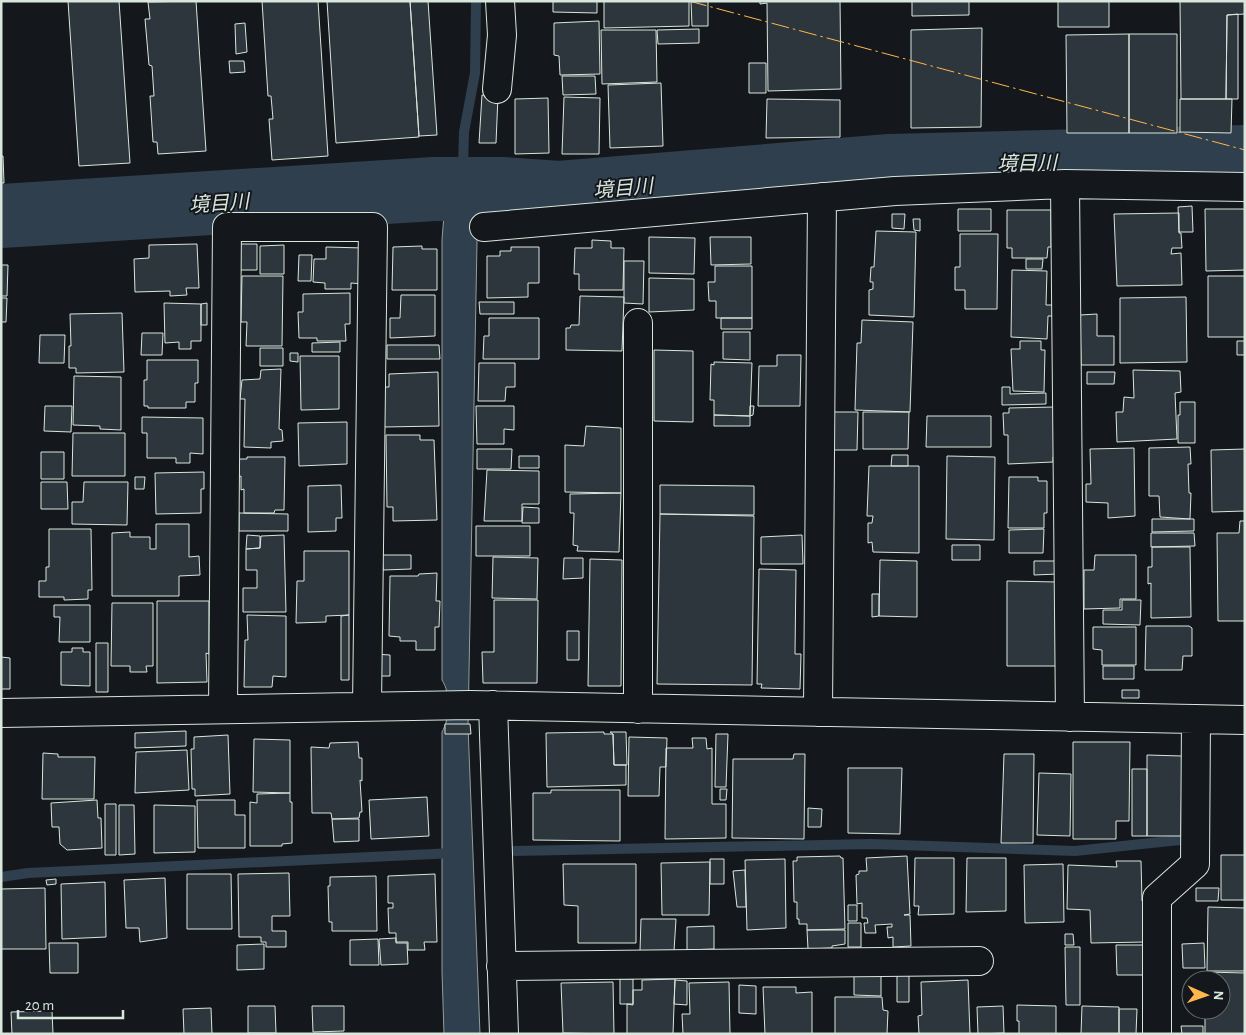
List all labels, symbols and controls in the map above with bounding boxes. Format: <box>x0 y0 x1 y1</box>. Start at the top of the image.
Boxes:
water label: 境目川 <box>997 152 1059 175</box>
water label: 境目川 <box>592 175 656 202</box>
water label: 境目川 <box>188 191 252 216</box>
north arrow <box>1181 970 1231 1020</box>
scale bar <box>18 988 122 1020</box>
text: N <box>1211 990 1225 1001</box>
text: 20 m <box>25 998 54 1013</box>

